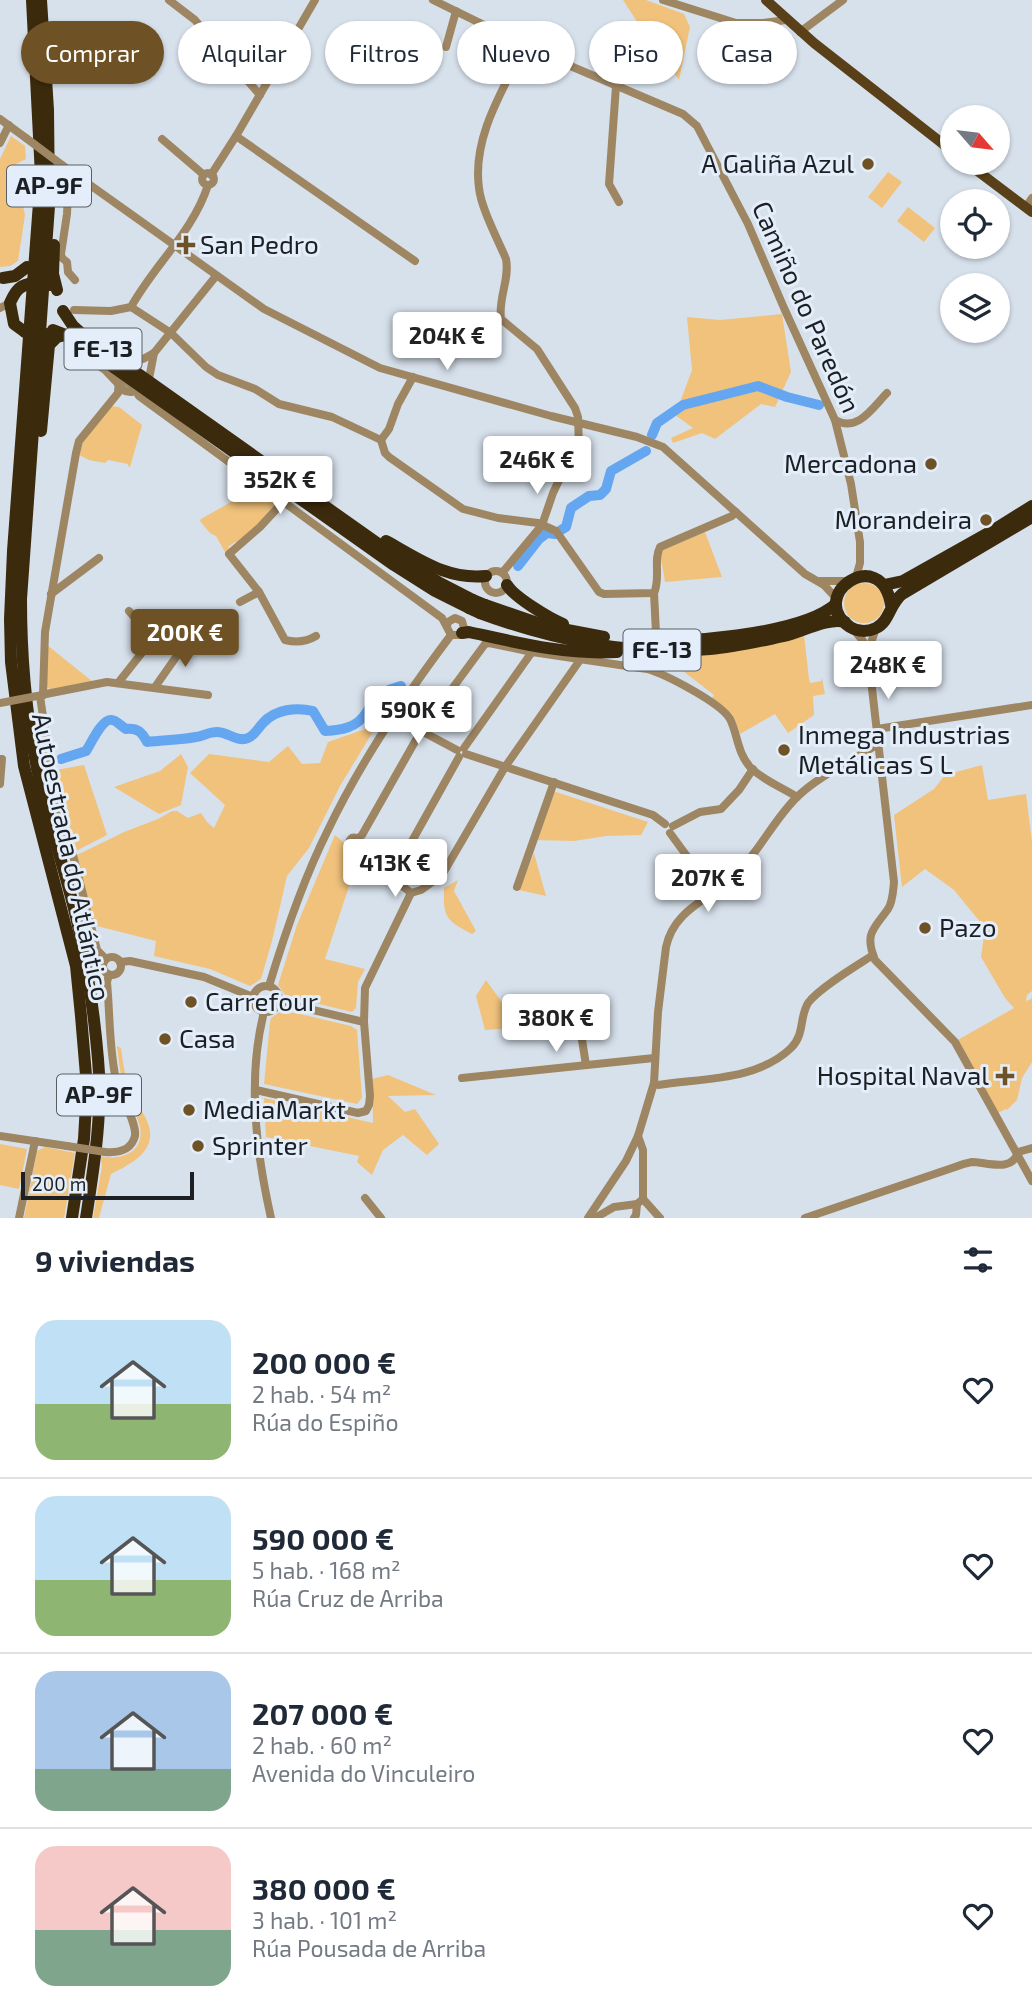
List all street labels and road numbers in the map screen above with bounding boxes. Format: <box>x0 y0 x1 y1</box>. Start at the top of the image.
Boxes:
road number: AP-9F <box>7 166 91 206</box>
street label: Camiño do Paredón <box>747 196 868 417</box>
road number: FE-13 <box>64 328 142 370</box>
road number: FE-13 <box>624 630 700 670</box>
street label: Autoestrada do Atlántico <box>27 710 118 1004</box>
road number: AP-9F <box>57 1074 141 1115</box>

